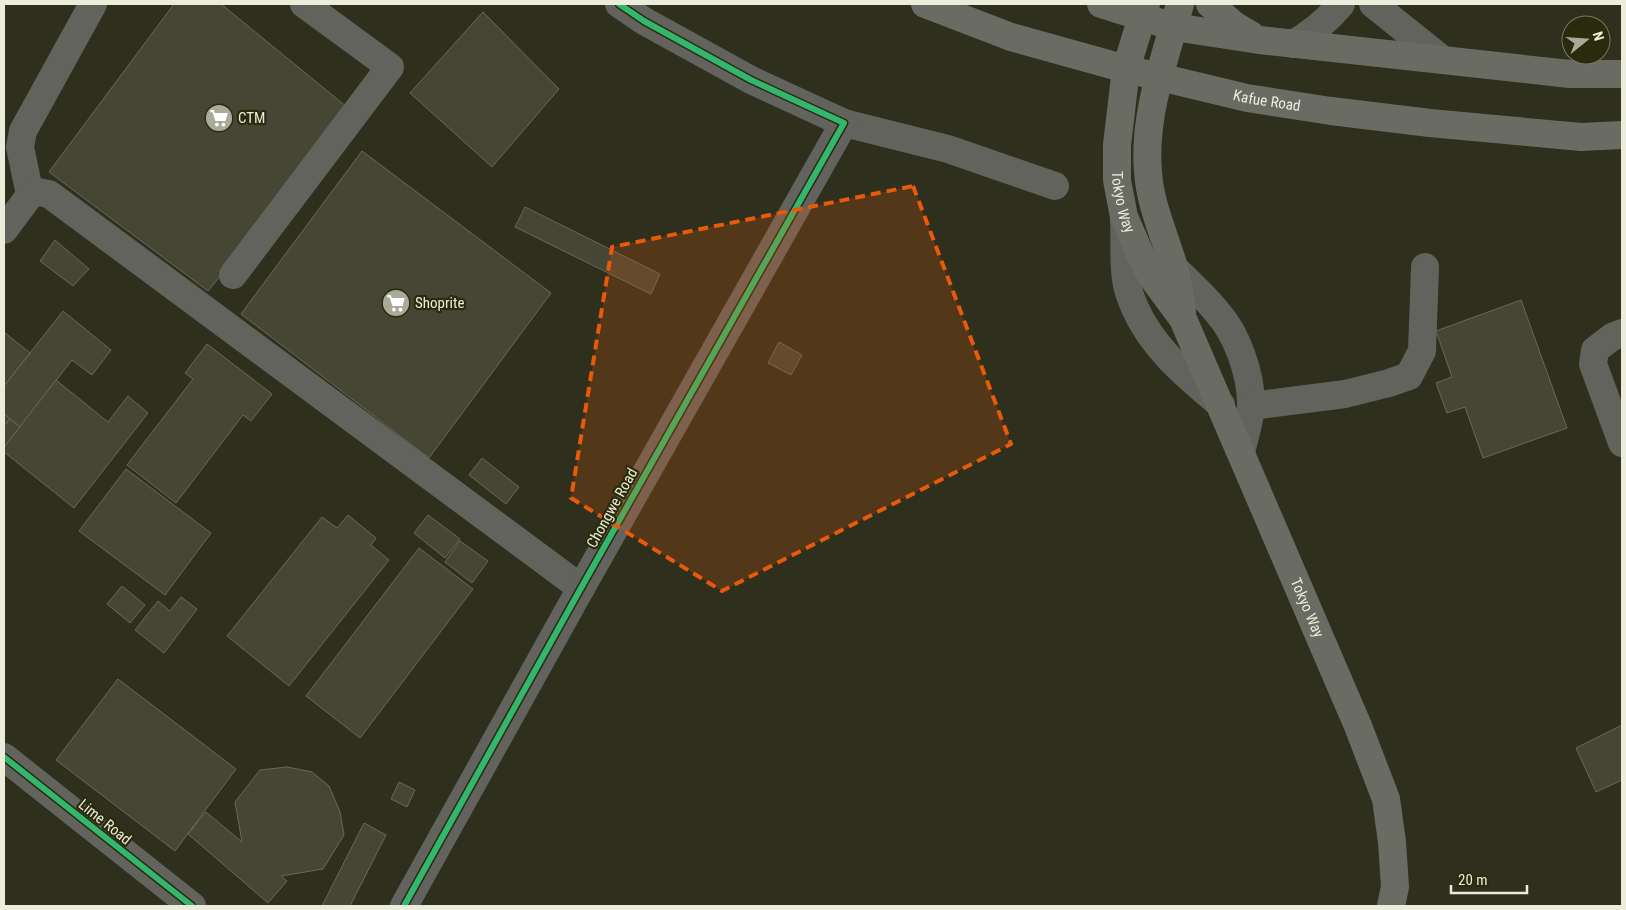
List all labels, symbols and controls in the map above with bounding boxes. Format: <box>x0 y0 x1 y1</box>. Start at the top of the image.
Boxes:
north arrow <box>1561 15 1611 65</box>
text: N <box>1590 30 1607 43</box>
street label: Kafue Road <box>1231 86 1302 115</box>
supermarket icon: CTM <box>204 103 234 133</box>
place label: CTM <box>238 109 265 127</box>
street label: Tokyo Way <box>1108 171 1139 236</box>
supermarket icon: Shoprite <box>381 288 411 318</box>
place label: Shoprite <box>415 294 464 312</box>
street label: Chongwe Road <box>583 465 641 551</box>
street label: Tokyo Way <box>1286 575 1328 640</box>
street label: Lime Road <box>75 795 135 849</box>
scale bar <box>1451 862 1527 894</box>
text: 20 m <box>1458 871 1488 889</box>

